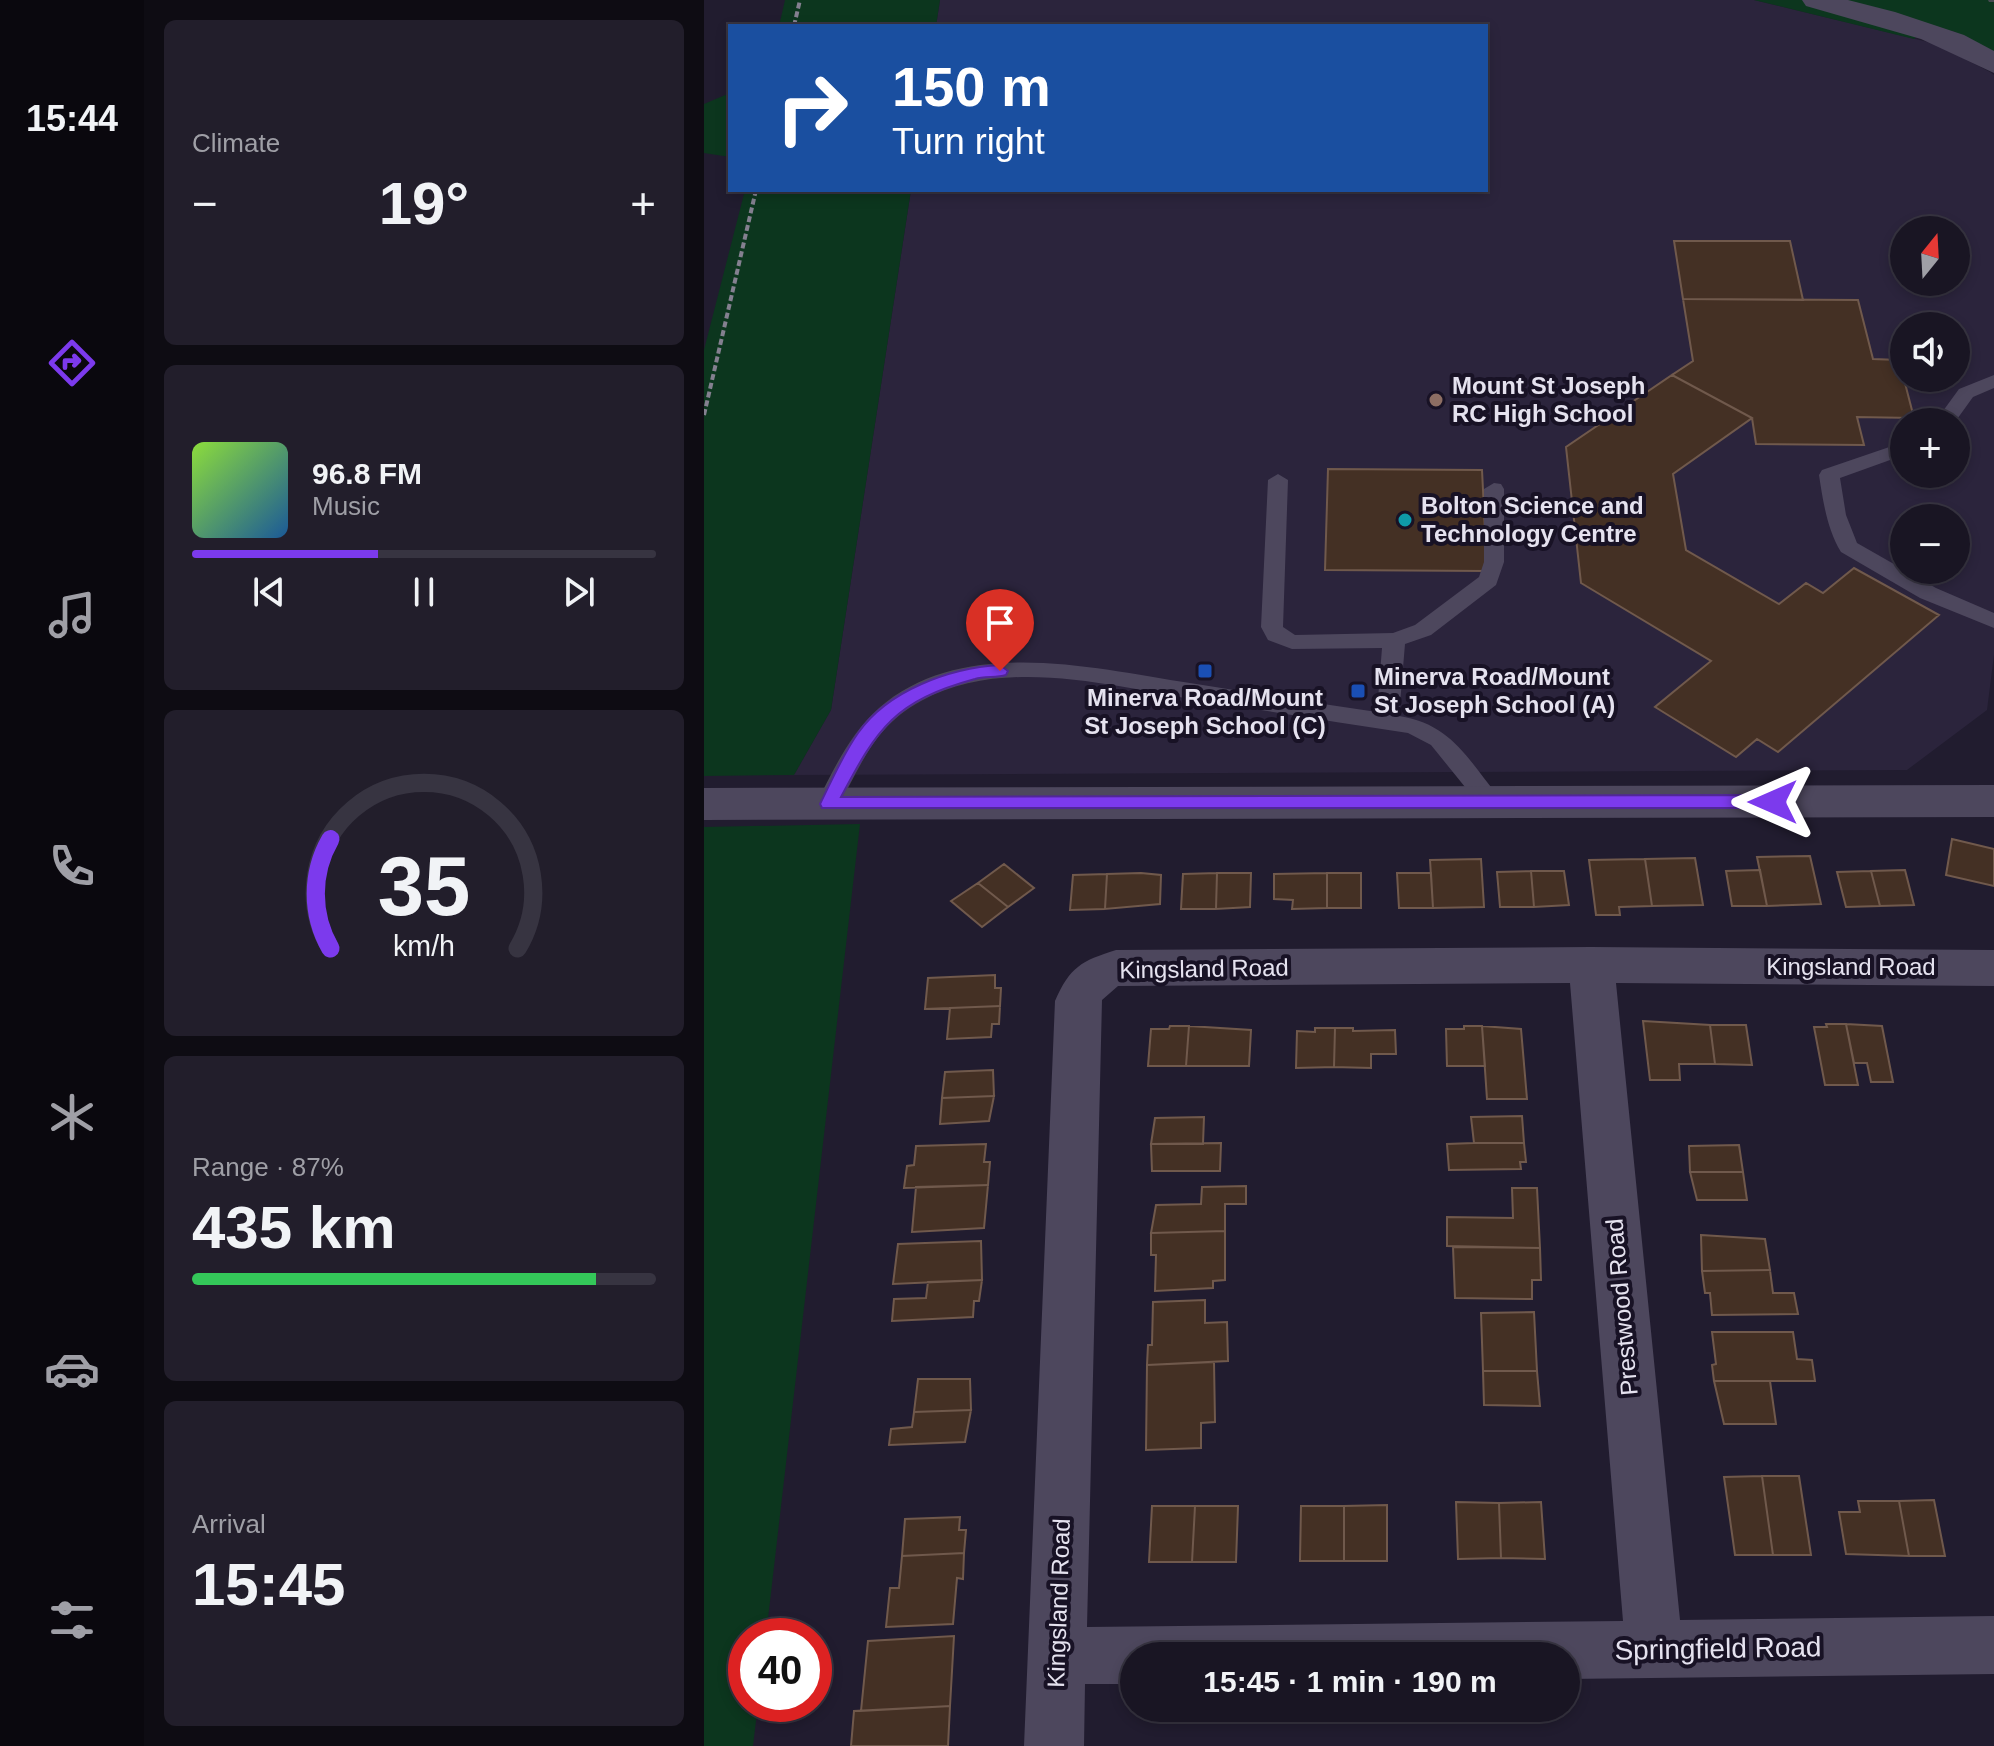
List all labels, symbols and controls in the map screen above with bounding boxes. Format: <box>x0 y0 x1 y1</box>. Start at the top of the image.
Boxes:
text: 150 m <box>892 55 1051 118</box>
icon: right <box>760 56 864 160</box>
text: 15:44 <box>26 98 118 139</box>
text: Turn right <box>892 121 1045 162</box>
text: Climate <box>192 128 280 158</box>
text: 19° <box>379 170 469 237</box>
text: − <box>192 179 218 228</box>
text: + <box>630 179 656 228</box>
north arrow <box>1890 216 1970 296</box>
map controls <box>1890 216 1970 584</box>
button: sound <box>1890 312 1970 392</box>
icon: directions <box>44 335 100 391</box>
place label: Mount St Joseph RC High School <box>1452 372 1645 427</box>
marker: Mount St Joseph RC High School <box>1427 391 1445 409</box>
button: + <box>1890 408 1970 488</box>
text: 96.8 FM <box>312 457 422 490</box>
text: Music <box>312 491 380 521</box>
place label: Bolton Science and Technology Centre <box>1421 492 1644 547</box>
button: − <box>1890 504 1970 584</box>
marker: Bolton Science and Technology Centre <box>1396 511 1414 529</box>
icon: previous <box>247 570 291 614</box>
icon: pause <box>402 570 446 614</box>
icon: next <box>557 570 601 614</box>
icon: music <box>44 587 100 643</box>
pin <box>966 589 1034 671</box>
icon: arrive <box>978 601 1022 645</box>
marker: Minerva Road/Mount St Joseph School (C) <box>1196 662 1214 680</box>
place label: Minerva Road/Mount St Joseph School (A) <box>1374 663 1615 718</box>
marker: Minerva Road/Mount St Joseph School (A) <box>1349 682 1367 700</box>
place label: Minerva Road/Mount St Joseph School (C) <box>1084 684 1326 739</box>
position arrow <box>1731 760 1815 844</box>
icon: phone <box>44 838 100 894</box>
text: 35 <box>378 840 470 933</box>
text: km/h <box>393 930 455 962</box>
street label: Kingsland Road <box>1766 953 1936 980</box>
street label: Kingsland Road <box>1119 954 1289 983</box>
icon: climate <box>44 1089 100 1145</box>
text: Range · 87% <box>192 1152 344 1182</box>
text: 435 km <box>192 1194 396 1261</box>
street label: Prestwood Road <box>1600 1217 1643 1397</box>
icon: car <box>44 1341 100 1397</box>
text: Arrival <box>192 1509 266 1539</box>
street label: Kingsland Road <box>1042 1518 1075 1688</box>
text: 15:45 <box>192 1551 345 1618</box>
icon: filters <box>44 1592 100 1648</box>
speed limit sign: 40 <box>728 1618 832 1722</box>
street label: Springfield Road <box>1614 1631 1822 1666</box>
text: 15:45 · 1 min · 190 m <box>1203 1665 1497 1698</box>

